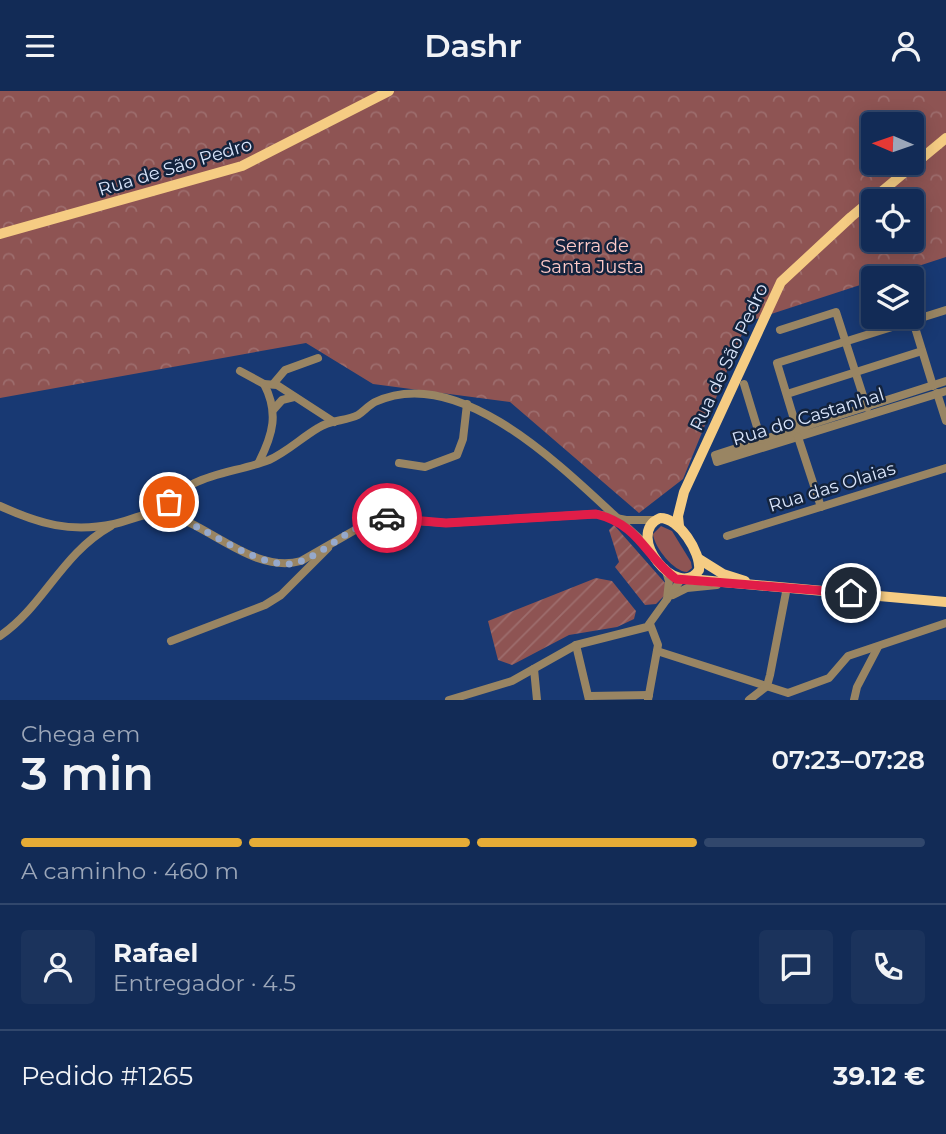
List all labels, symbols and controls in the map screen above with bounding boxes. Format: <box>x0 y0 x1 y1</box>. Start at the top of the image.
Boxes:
text: Dashr <box>424 26 522 65</box>
icon: menu <box>21 27 59 65</box>
icon: person <box>887 27 925 65</box>
north arrow <box>861 112 924 175</box>
map controls <box>861 112 924 329</box>
street label: Rua de São Pedro <box>95 133 255 201</box>
button: locate <box>861 189 924 252</box>
park label: Serra de Santa Justa <box>540 235 644 278</box>
button: layers <box>861 266 924 329</box>
street label: Rua de São Pedro <box>685 280 773 434</box>
street label: Rua do Castanhal <box>729 383 887 451</box>
street label: Rua das Olaias <box>766 457 898 517</box>
pin <box>139 472 199 532</box>
icon: bag <box>150 483 188 521</box>
courier <box>352 483 422 553</box>
icon: car <box>368 499 406 537</box>
pin <box>821 563 881 623</box>
icon: home <box>832 574 870 612</box>
text: Chega em <box>21 720 140 748</box>
text: 07:23–07:28 <box>772 744 925 776</box>
text: 3 min <box>21 745 154 802</box>
text: A caminho · 460 m <box>21 857 239 885</box>
button: person <box>21 930 95 1004</box>
button: chat <box>759 930 833 1004</box>
button: phone <box>851 930 925 1004</box>
text: Rafael <box>113 937 198 969</box>
text: Entregador · 4.5 <box>113 969 296 997</box>
text: Pedido #1265 <box>21 1060 193 1092</box>
text: 39.12 € <box>833 1060 925 1092</box>

